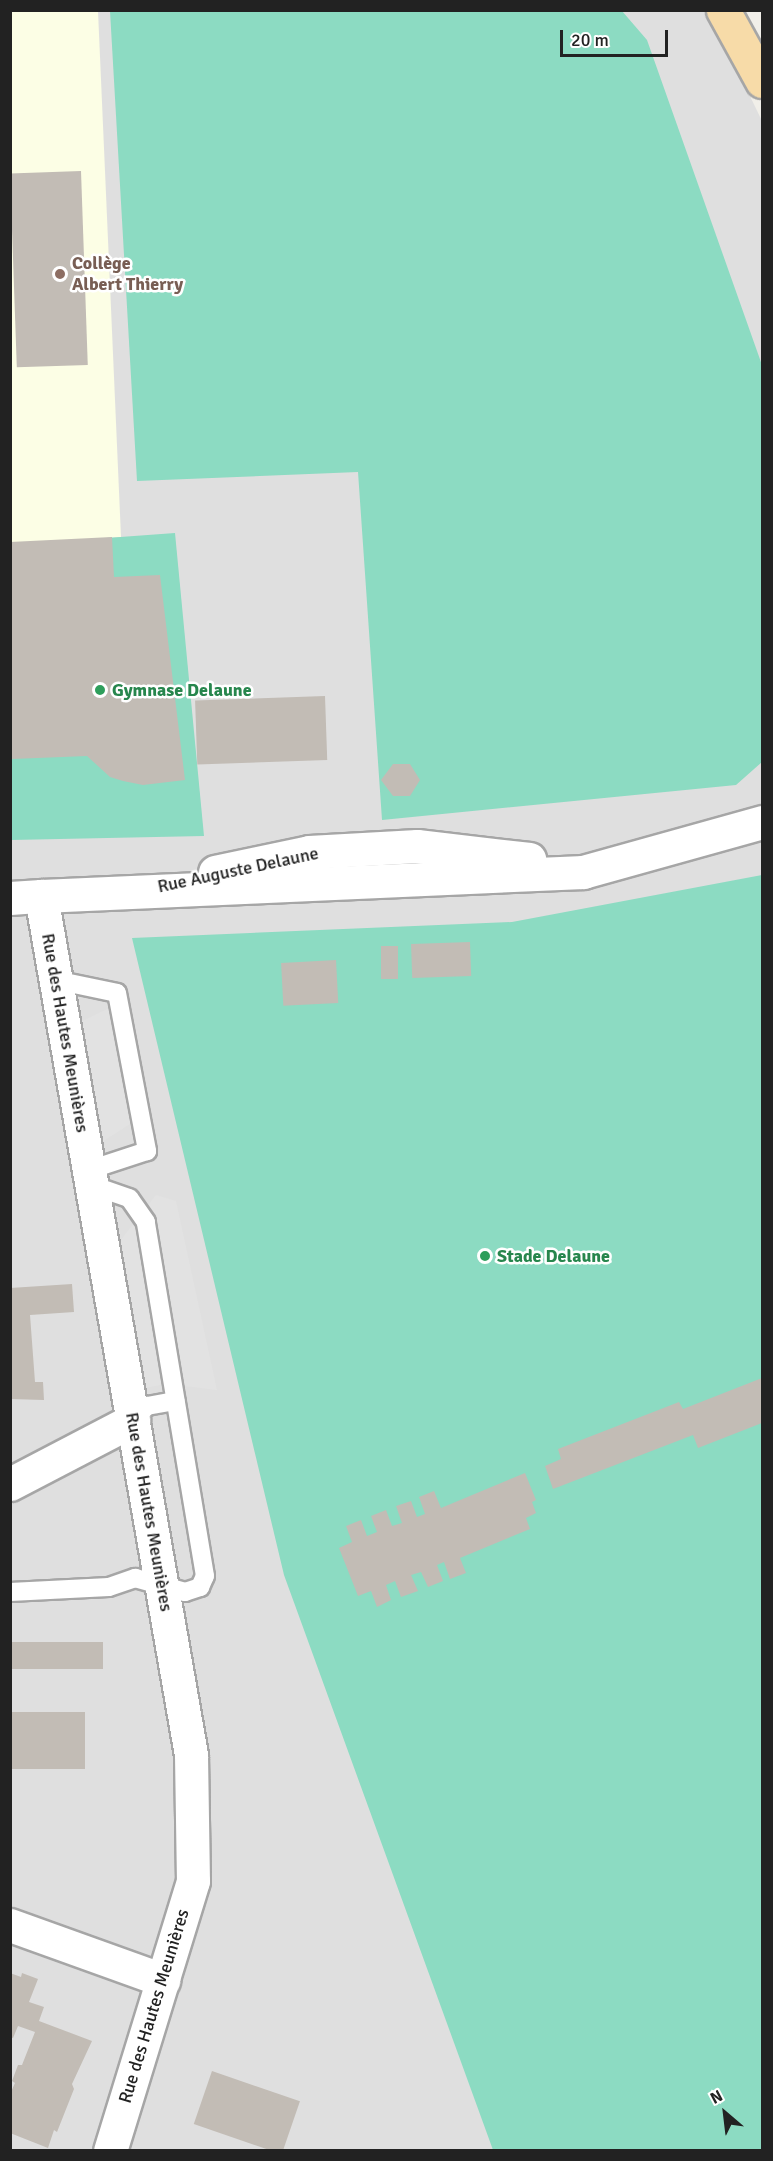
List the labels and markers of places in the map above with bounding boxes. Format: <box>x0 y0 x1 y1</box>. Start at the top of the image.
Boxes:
place label: Collège Albert Thierry <box>72 253 183 296</box>
marker: Collège Albert Thierry <box>53 267 67 281</box>
place label: Gymnase Delaune <box>112 679 252 701</box>
marker: Gymnase Delaune <box>93 683 107 697</box>
place label: Stade Delaune <box>497 1245 610 1267</box>
marker: Stade Delaune <box>478 1249 492 1263</box>

